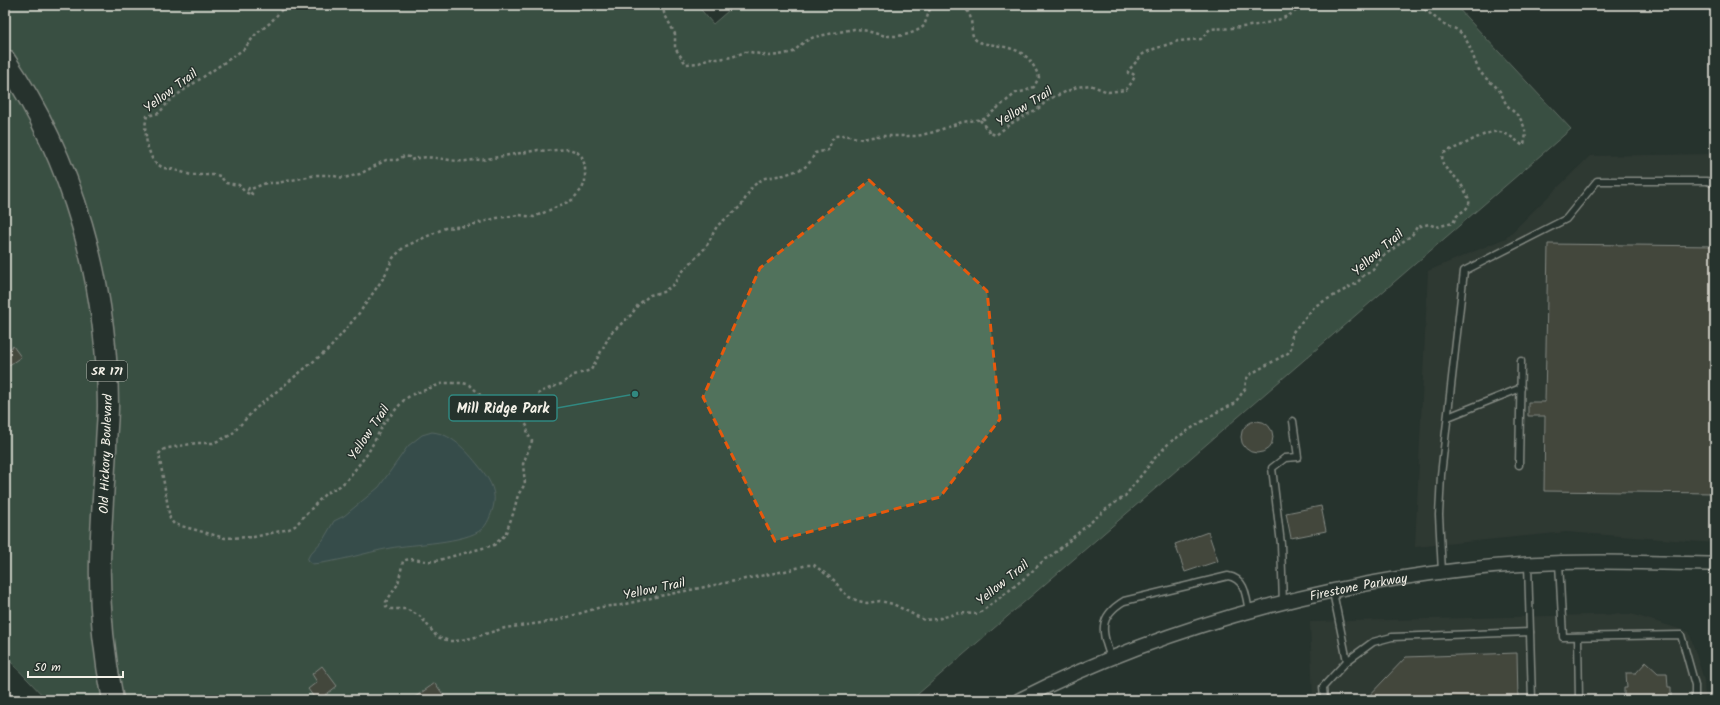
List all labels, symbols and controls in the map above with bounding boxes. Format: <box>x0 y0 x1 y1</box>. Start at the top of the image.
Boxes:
street label: Yellow Trail <box>139 64 202 119</box>
street label: Yellow Trail <box>992 82 1057 133</box>
street label: Yellow Trail <box>1347 224 1409 282</box>
road number: SR 171 <box>87 361 127 381</box>
street label: Old Hickory Boulevard <box>94 393 119 514</box>
callout: Mill Ridge Park <box>449 395 557 421</box>
text: Mill Ridge Park <box>457 398 550 420</box>
street label: Yellow Trail <box>343 401 396 465</box>
street label: Yellow Trail <box>972 555 1034 611</box>
street label: Firestone Parkway <box>1308 568 1410 608</box>
street label: Yellow Trail <box>621 573 687 606</box>
scale bar <box>28 653 123 679</box>
text: 50 m <box>34 658 61 677</box>

